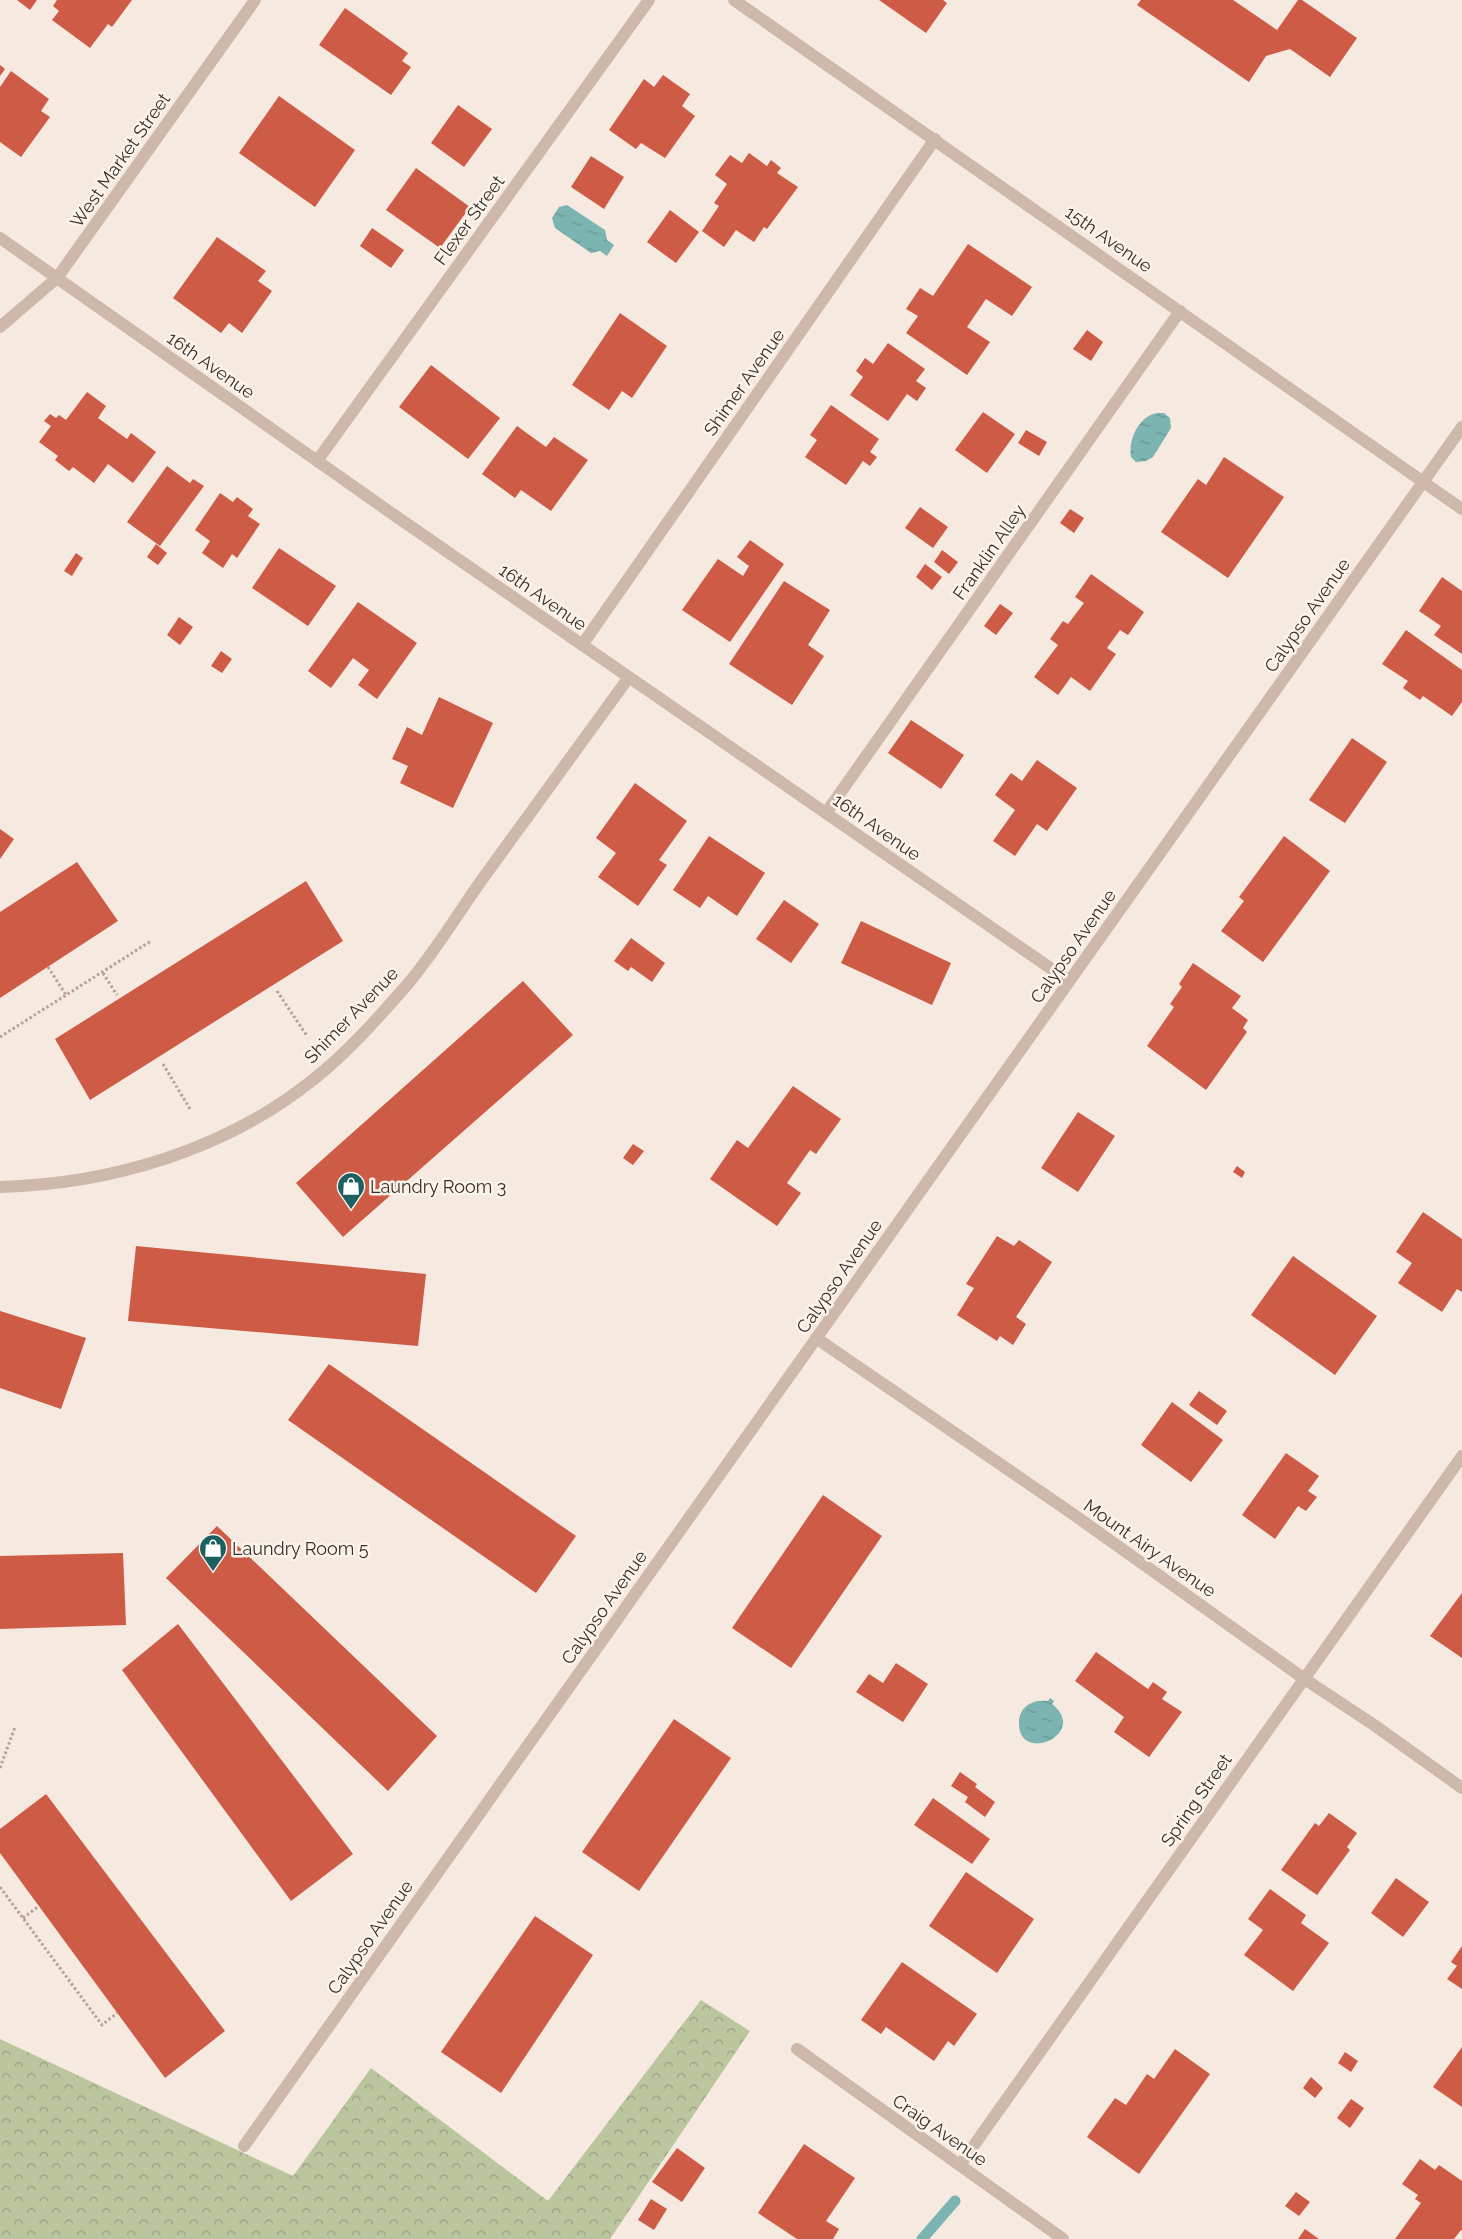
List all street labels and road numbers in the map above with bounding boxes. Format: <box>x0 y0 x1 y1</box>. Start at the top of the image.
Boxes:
street label: West Market Street <box>66 89 174 231</box>
street label: Flexer Street <box>430 171 508 269</box>
street label: 15th Avenue <box>1062 201 1157 277</box>
street label: Shimer Avenue <box>699 324 789 439</box>
street label: 16th Avenue <box>163 327 259 403</box>
street label: Franklin Alley <box>948 500 1030 604</box>
street label: Calypso Avenue <box>1260 554 1354 676</box>
street label: 16th Avenue <box>495 559 591 635</box>
street label: 16th Avenue <box>829 789 925 865</box>
street label: Calypso Avenue <box>1026 885 1120 1007</box>
street label: Shimer Avenue <box>300 962 402 1067</box>
street label: Calypso Avenue <box>792 1215 886 1337</box>
street label: Mount Airy Avenue <box>1080 1495 1220 1602</box>
street label: Calypso Avenue <box>557 1546 651 1668</box>
street label: Spring Street <box>1156 1750 1236 1850</box>
street label: Calypso Avenue <box>323 1876 417 1998</box>
street label: Craig Avenue <box>889 2090 992 2171</box>

